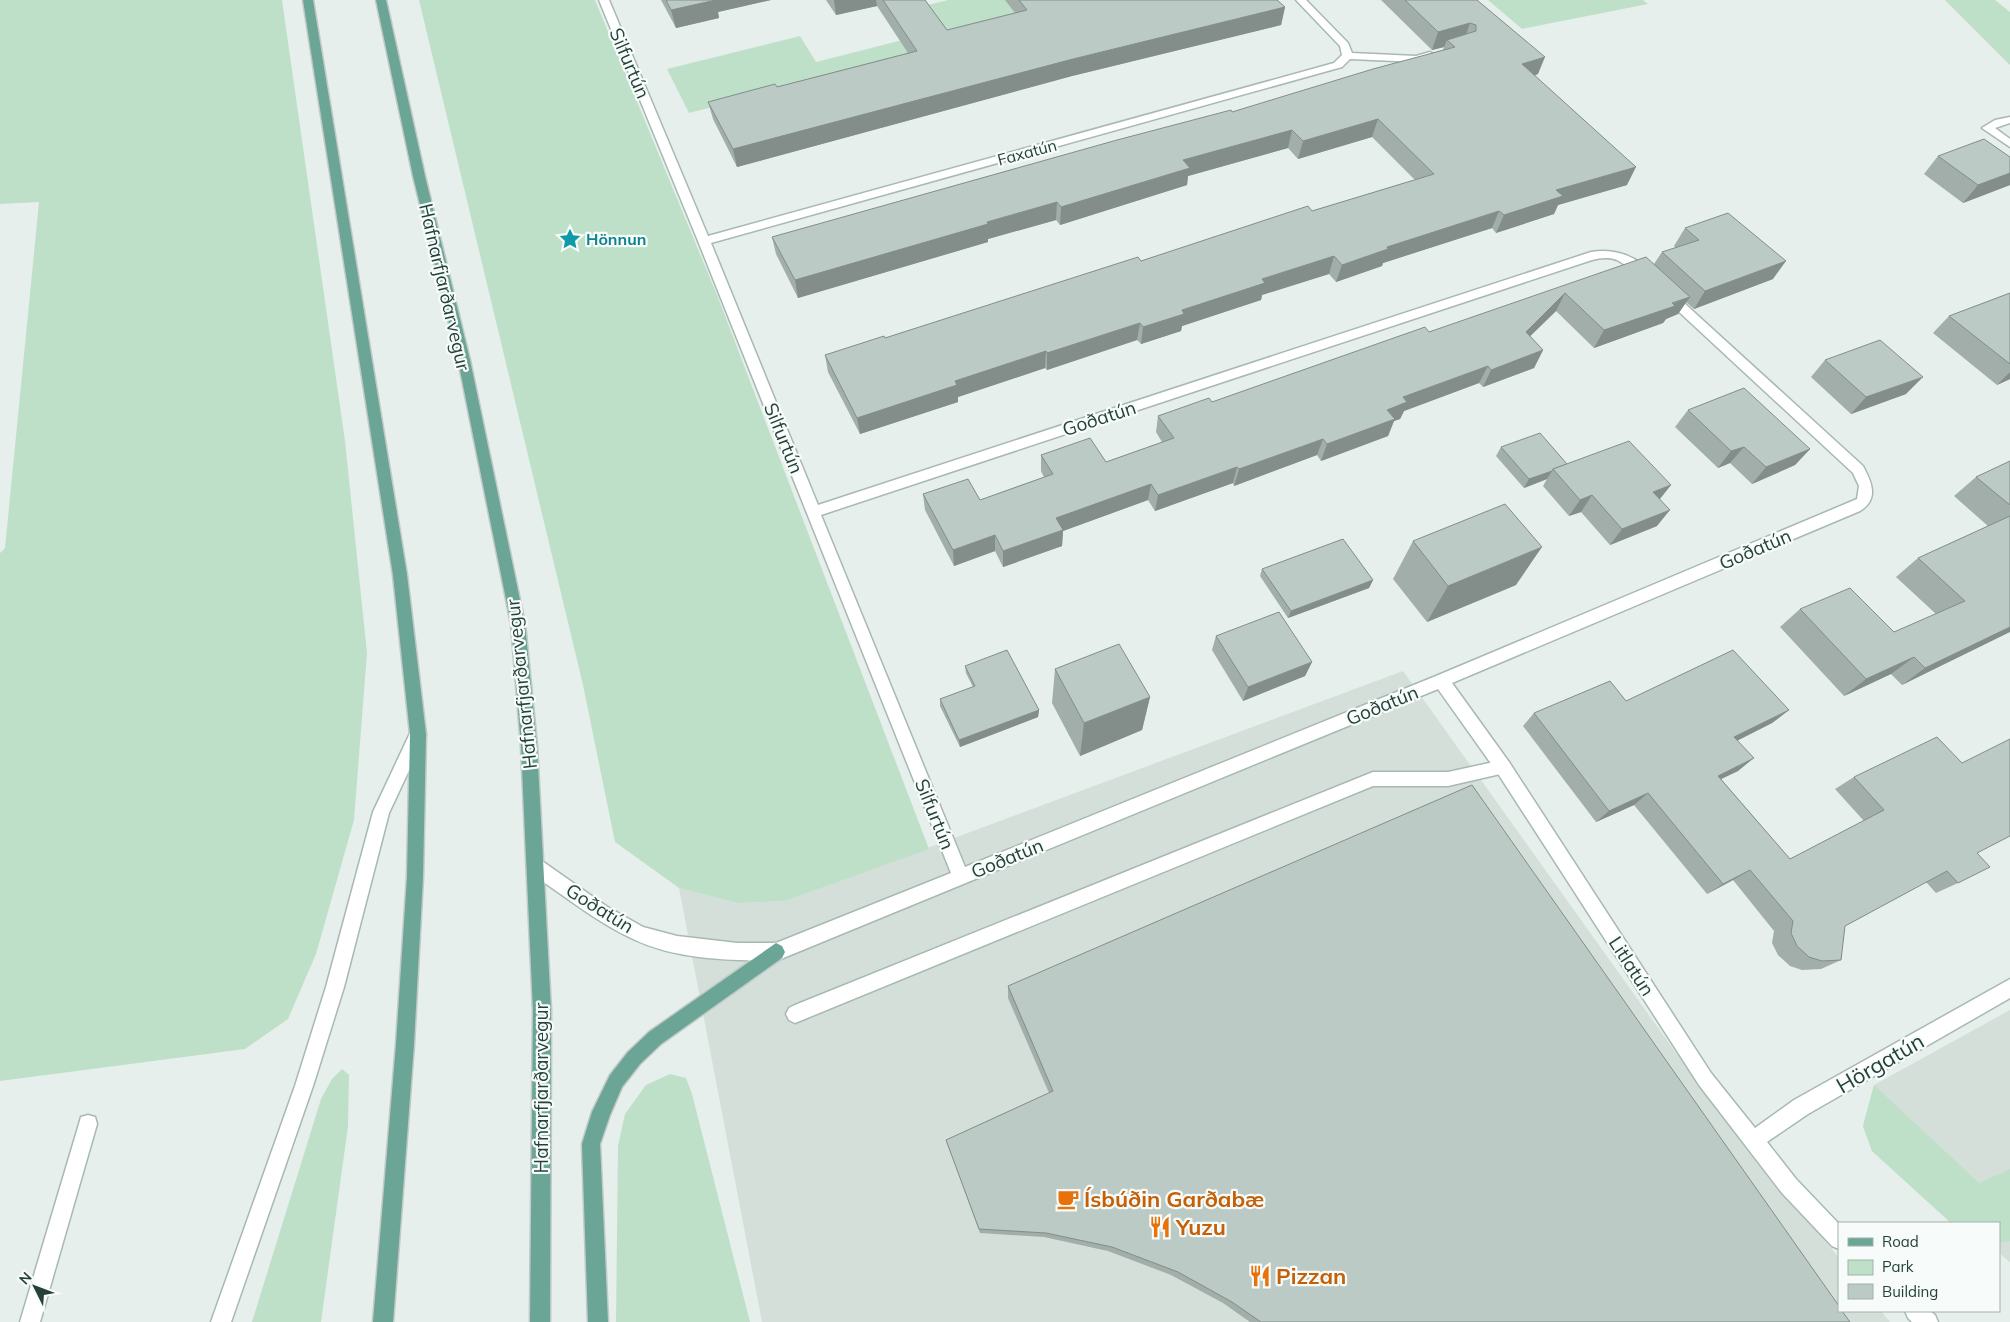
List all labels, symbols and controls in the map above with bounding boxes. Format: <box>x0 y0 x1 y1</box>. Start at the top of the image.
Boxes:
street label: Silfurtún <box>604 24 656 102</box>
street label: Faxatún <box>995 135 1059 169</box>
street label: Hafnarfjarðarvegur <box>414 201 476 373</box>
place icon: Hönnun <box>557 226 583 252</box>
place label: Hönnun <box>586 229 646 249</box>
street label: Goðatún <box>1059 395 1139 441</box>
street label: Silfurtún <box>759 399 809 477</box>
street label: Goðatún <box>1715 523 1795 575</box>
street label: Hafnarfjarðarvegur <box>500 598 542 770</box>
street label: Goðatún <box>1342 680 1422 730</box>
street label: Silfurtún <box>910 775 960 853</box>
street label: Goðatún <box>967 833 1047 883</box>
street label: Goðatún <box>561 878 639 938</box>
street label: Litlatún <box>1604 932 1660 1000</box>
street label: Hafnarfjarðarvegur <box>529 1002 553 1173</box>
street label: Hörgatún <box>1831 1027 1929 1099</box>
place label: Ísbúðin Garðabæ <box>1084 1185 1264 1213</box>
cafe icon: Ísbúðin Garðabæ <box>1055 1186 1081 1212</box>
place label: Yuzu <box>1175 1213 1226 1241</box>
restaurant icon: Yuzu <box>1147 1214 1173 1240</box>
legend <box>1838 1222 2000 1312</box>
text: Road <box>1882 1232 1919 1251</box>
text: Park <box>1882 1257 1914 1276</box>
north arrow <box>10 1262 60 1312</box>
place label: Pizzan <box>1276 1262 1346 1290</box>
restaurant icon: Pizzan <box>1247 1263 1273 1289</box>
text: N <box>15 1268 36 1288</box>
text: Building <box>1882 1282 1938 1301</box>

